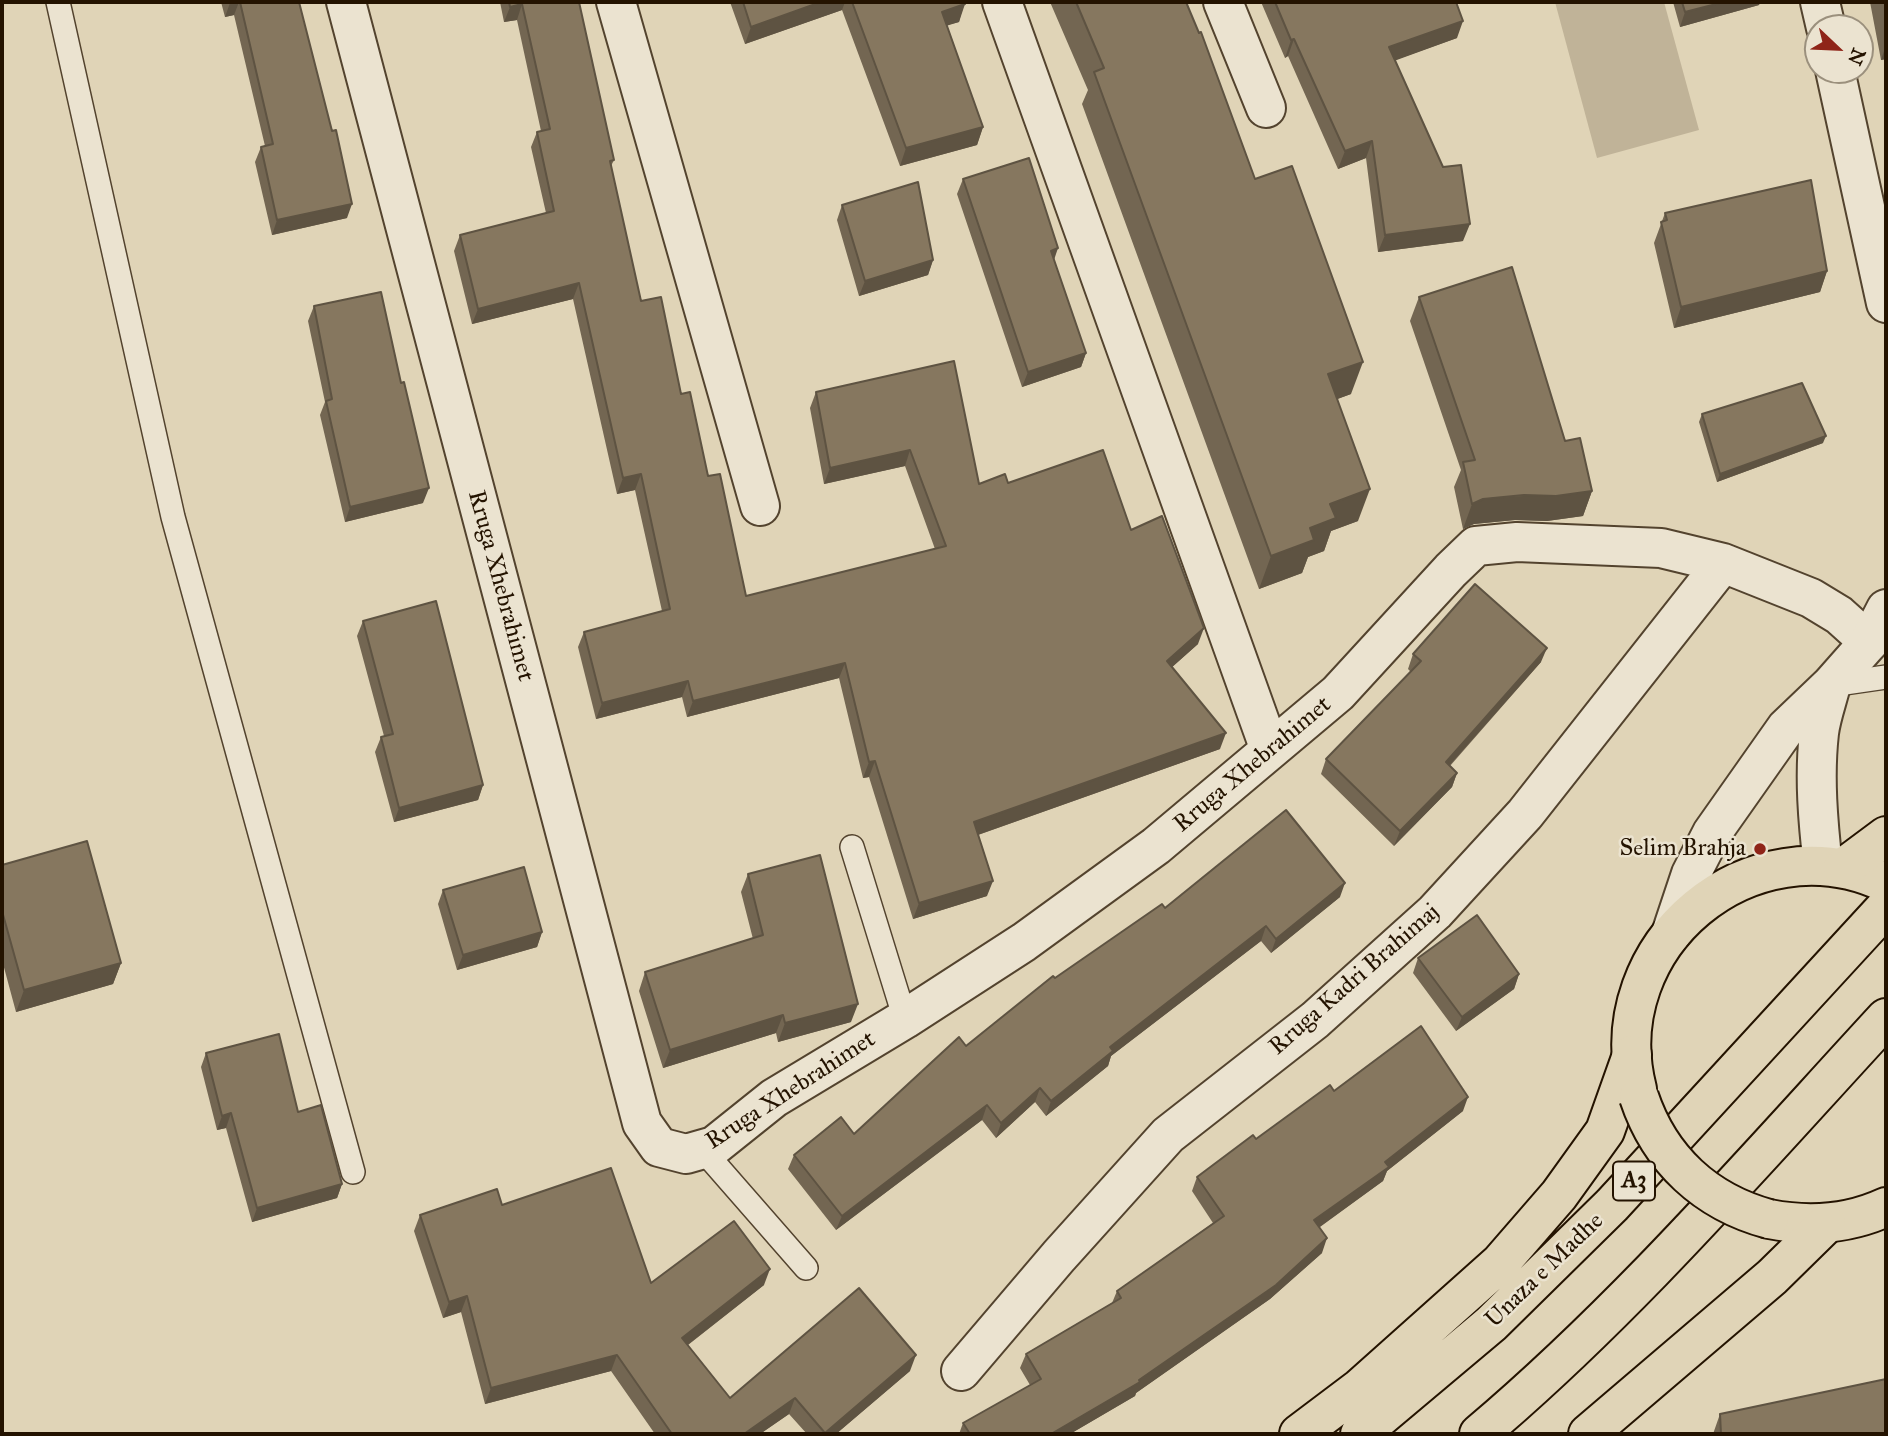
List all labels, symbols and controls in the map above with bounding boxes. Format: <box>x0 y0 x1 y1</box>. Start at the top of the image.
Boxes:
north arrow <box>1804 14 1874 84</box>
text: N <box>1843 45 1871 69</box>
street label: Rruga Xhebrahimet <box>461 487 539 685</box>
street label: Rruga Xhebrahimet <box>1169 691 1337 839</box>
place label: Selim Brahja <box>1620 835 1746 863</box>
marker: Selim Brahja <box>1752 841 1768 857</box>
street label: Rruga Kadri Brahimaj <box>1264 898 1446 1062</box>
street label: Rruga Xhebrahimet <box>701 1025 881 1157</box>
road number: A3 <box>1613 1162 1655 1200</box>
street label: Unaza e Madhe <box>1480 1207 1610 1335</box>

